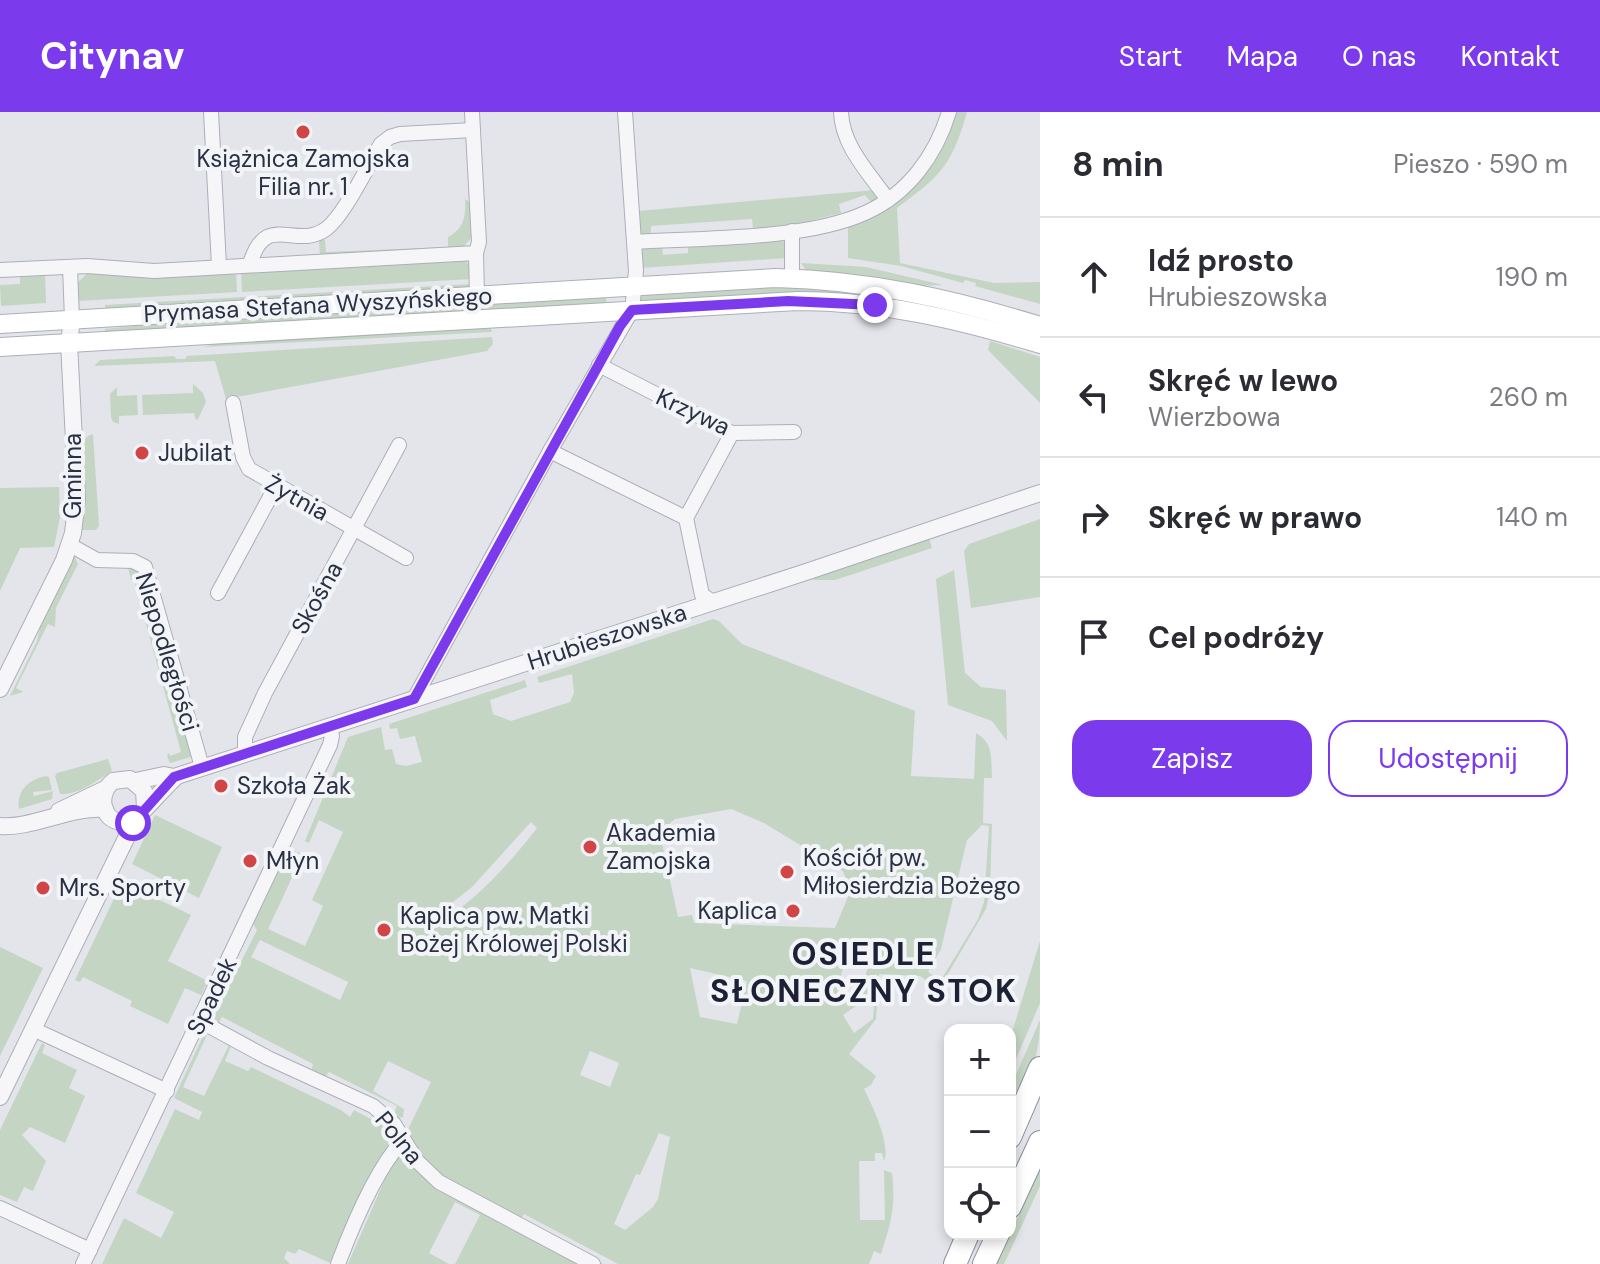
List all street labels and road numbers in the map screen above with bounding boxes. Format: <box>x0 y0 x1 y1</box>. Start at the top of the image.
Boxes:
street label: Prymasa Stefana Wyszyńskiego <box>143 280 493 329</box>
street label: Krzywa <box>651 381 735 442</box>
street label: Gminna <box>57 433 88 519</box>
street label: Żytnia <box>260 467 335 528</box>
street label: Skośna <box>284 556 349 639</box>
street label: Niepodległości <box>129 569 206 735</box>
street label: Hrubieszowska <box>523 596 690 677</box>
street label: Spadek <box>179 952 244 1040</box>
street label: Polna <box>369 1105 430 1171</box>

